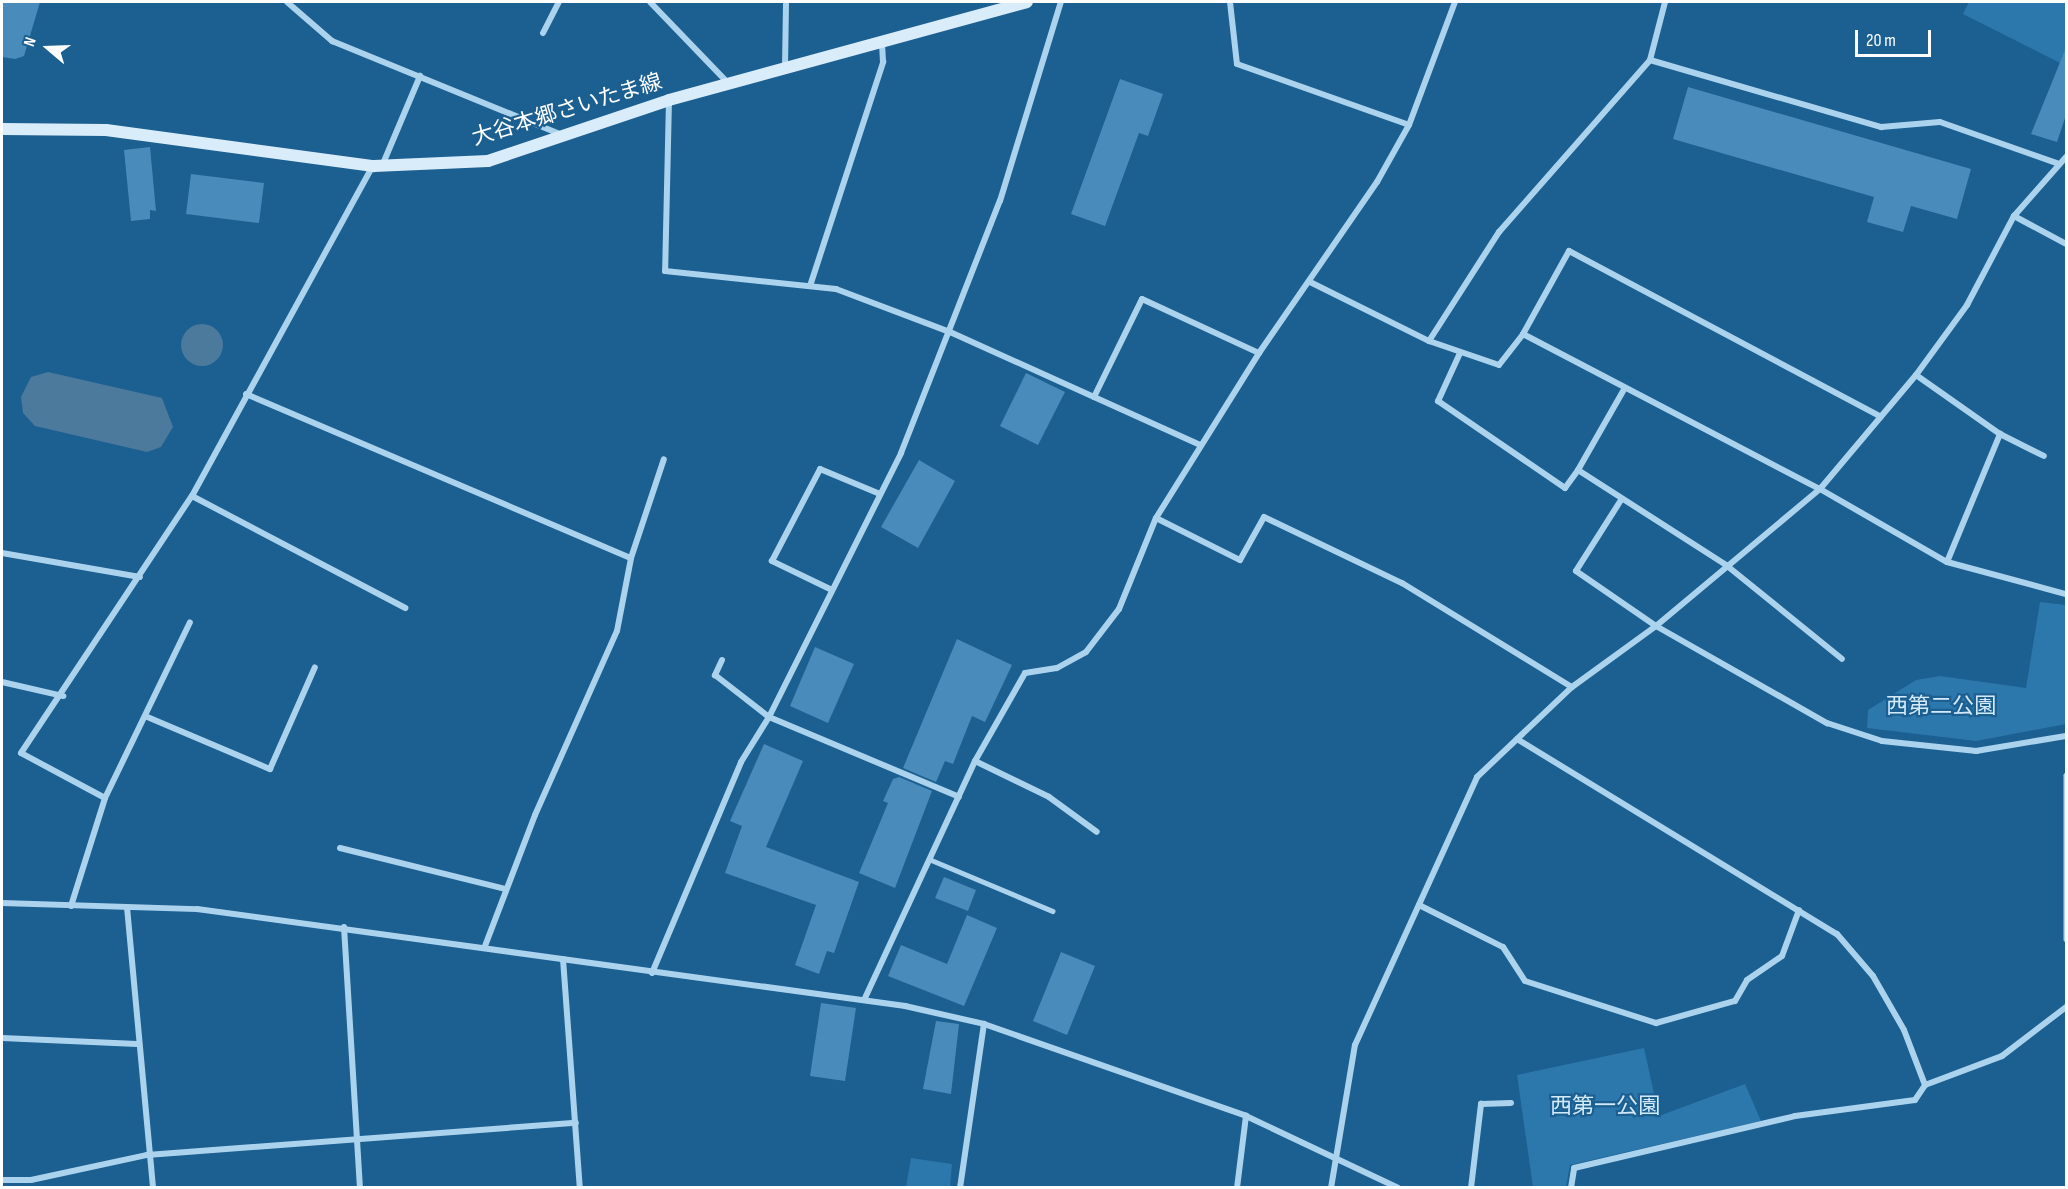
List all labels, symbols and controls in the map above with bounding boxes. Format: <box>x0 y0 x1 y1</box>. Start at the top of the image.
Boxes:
north arrow <box>18 18 78 78</box>
scale bar <box>1858 18 1934 56</box>
text: 20 m <box>1866 30 1896 51</box>
text: N <box>20 35 41 49</box>
street label: 大谷本郷さいたま線 <box>468 68 666 152</box>
park label: 西第二公園 <box>1886 694 1996 720</box>
park label: 西第一公園 <box>1550 1094 1660 1120</box>

